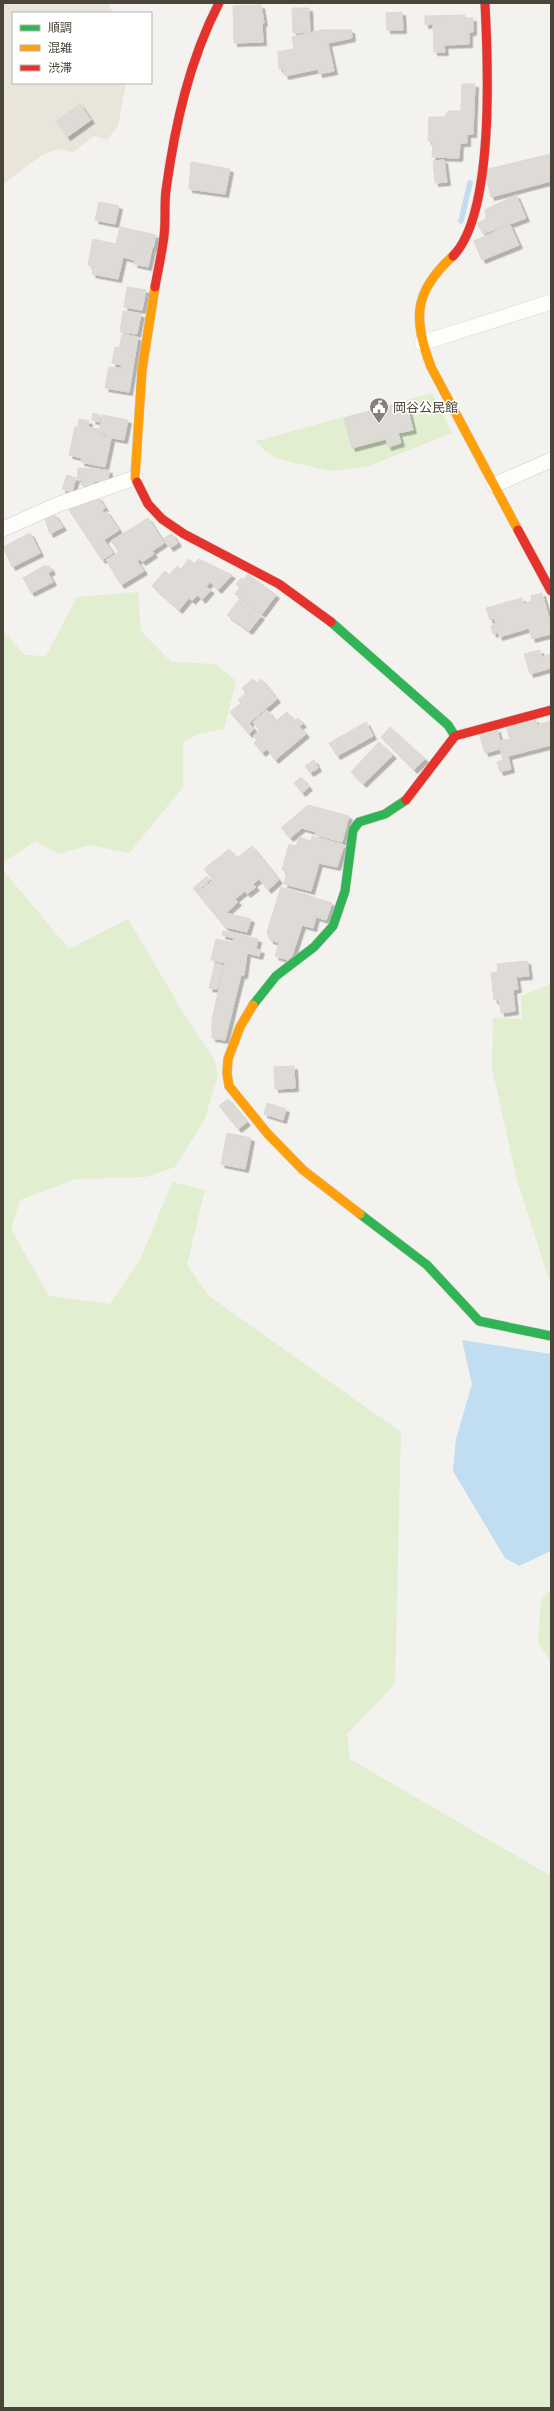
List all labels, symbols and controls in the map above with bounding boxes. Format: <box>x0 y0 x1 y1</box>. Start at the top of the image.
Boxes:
legend <box>12 12 152 84</box>
text: 順調 <box>48 21 72 35</box>
text: 混雑 <box>48 41 72 55</box>
text: 渋滞 <box>48 61 72 75</box>
public building icon: 岡谷公民館 <box>368 396 390 424</box>
place label: 岡谷公民館 <box>393 400 458 415</box>

